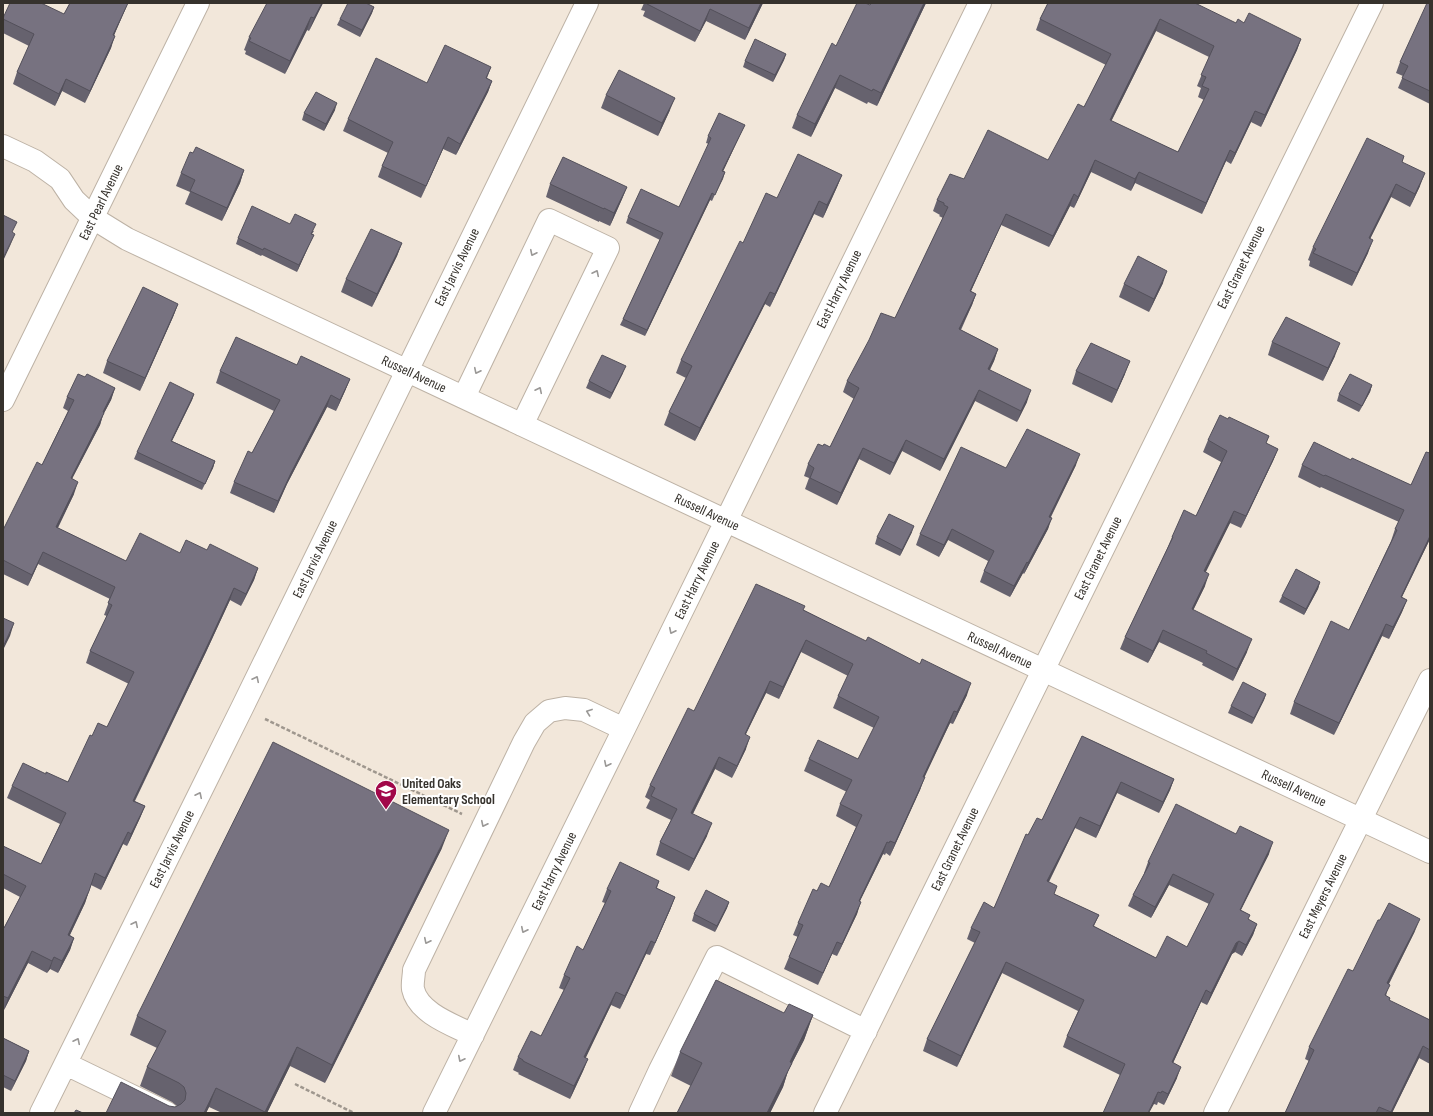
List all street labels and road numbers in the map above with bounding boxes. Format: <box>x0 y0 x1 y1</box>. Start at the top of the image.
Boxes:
street label: East Pearl Avenue <box>75 161 127 243</box>
street label: East Granet Avenue <box>1213 222 1269 312</box>
street label: East Jarvis Avenue <box>431 225 483 309</box>
street label: East Harry Avenue <box>813 247 865 331</box>
street label: Russell Avenue <box>379 352 449 396</box>
street label: Russell Avenue <box>672 490 742 534</box>
street label: East Granet Avenue <box>1070 513 1126 603</box>
street label: East Jarvis Avenue <box>289 517 341 601</box>
street label: East Harry Avenue <box>671 538 723 622</box>
street label: Russell Avenue <box>965 628 1035 672</box>
street label: Russell Avenue <box>1259 766 1329 810</box>
street label: East Granet Avenue <box>927 804 983 894</box>
street label: East Jarvis Avenue <box>146 807 198 891</box>
street label: East Harry Avenue <box>528 829 580 913</box>
street label: East Meyers Avenue <box>1295 851 1351 941</box>

